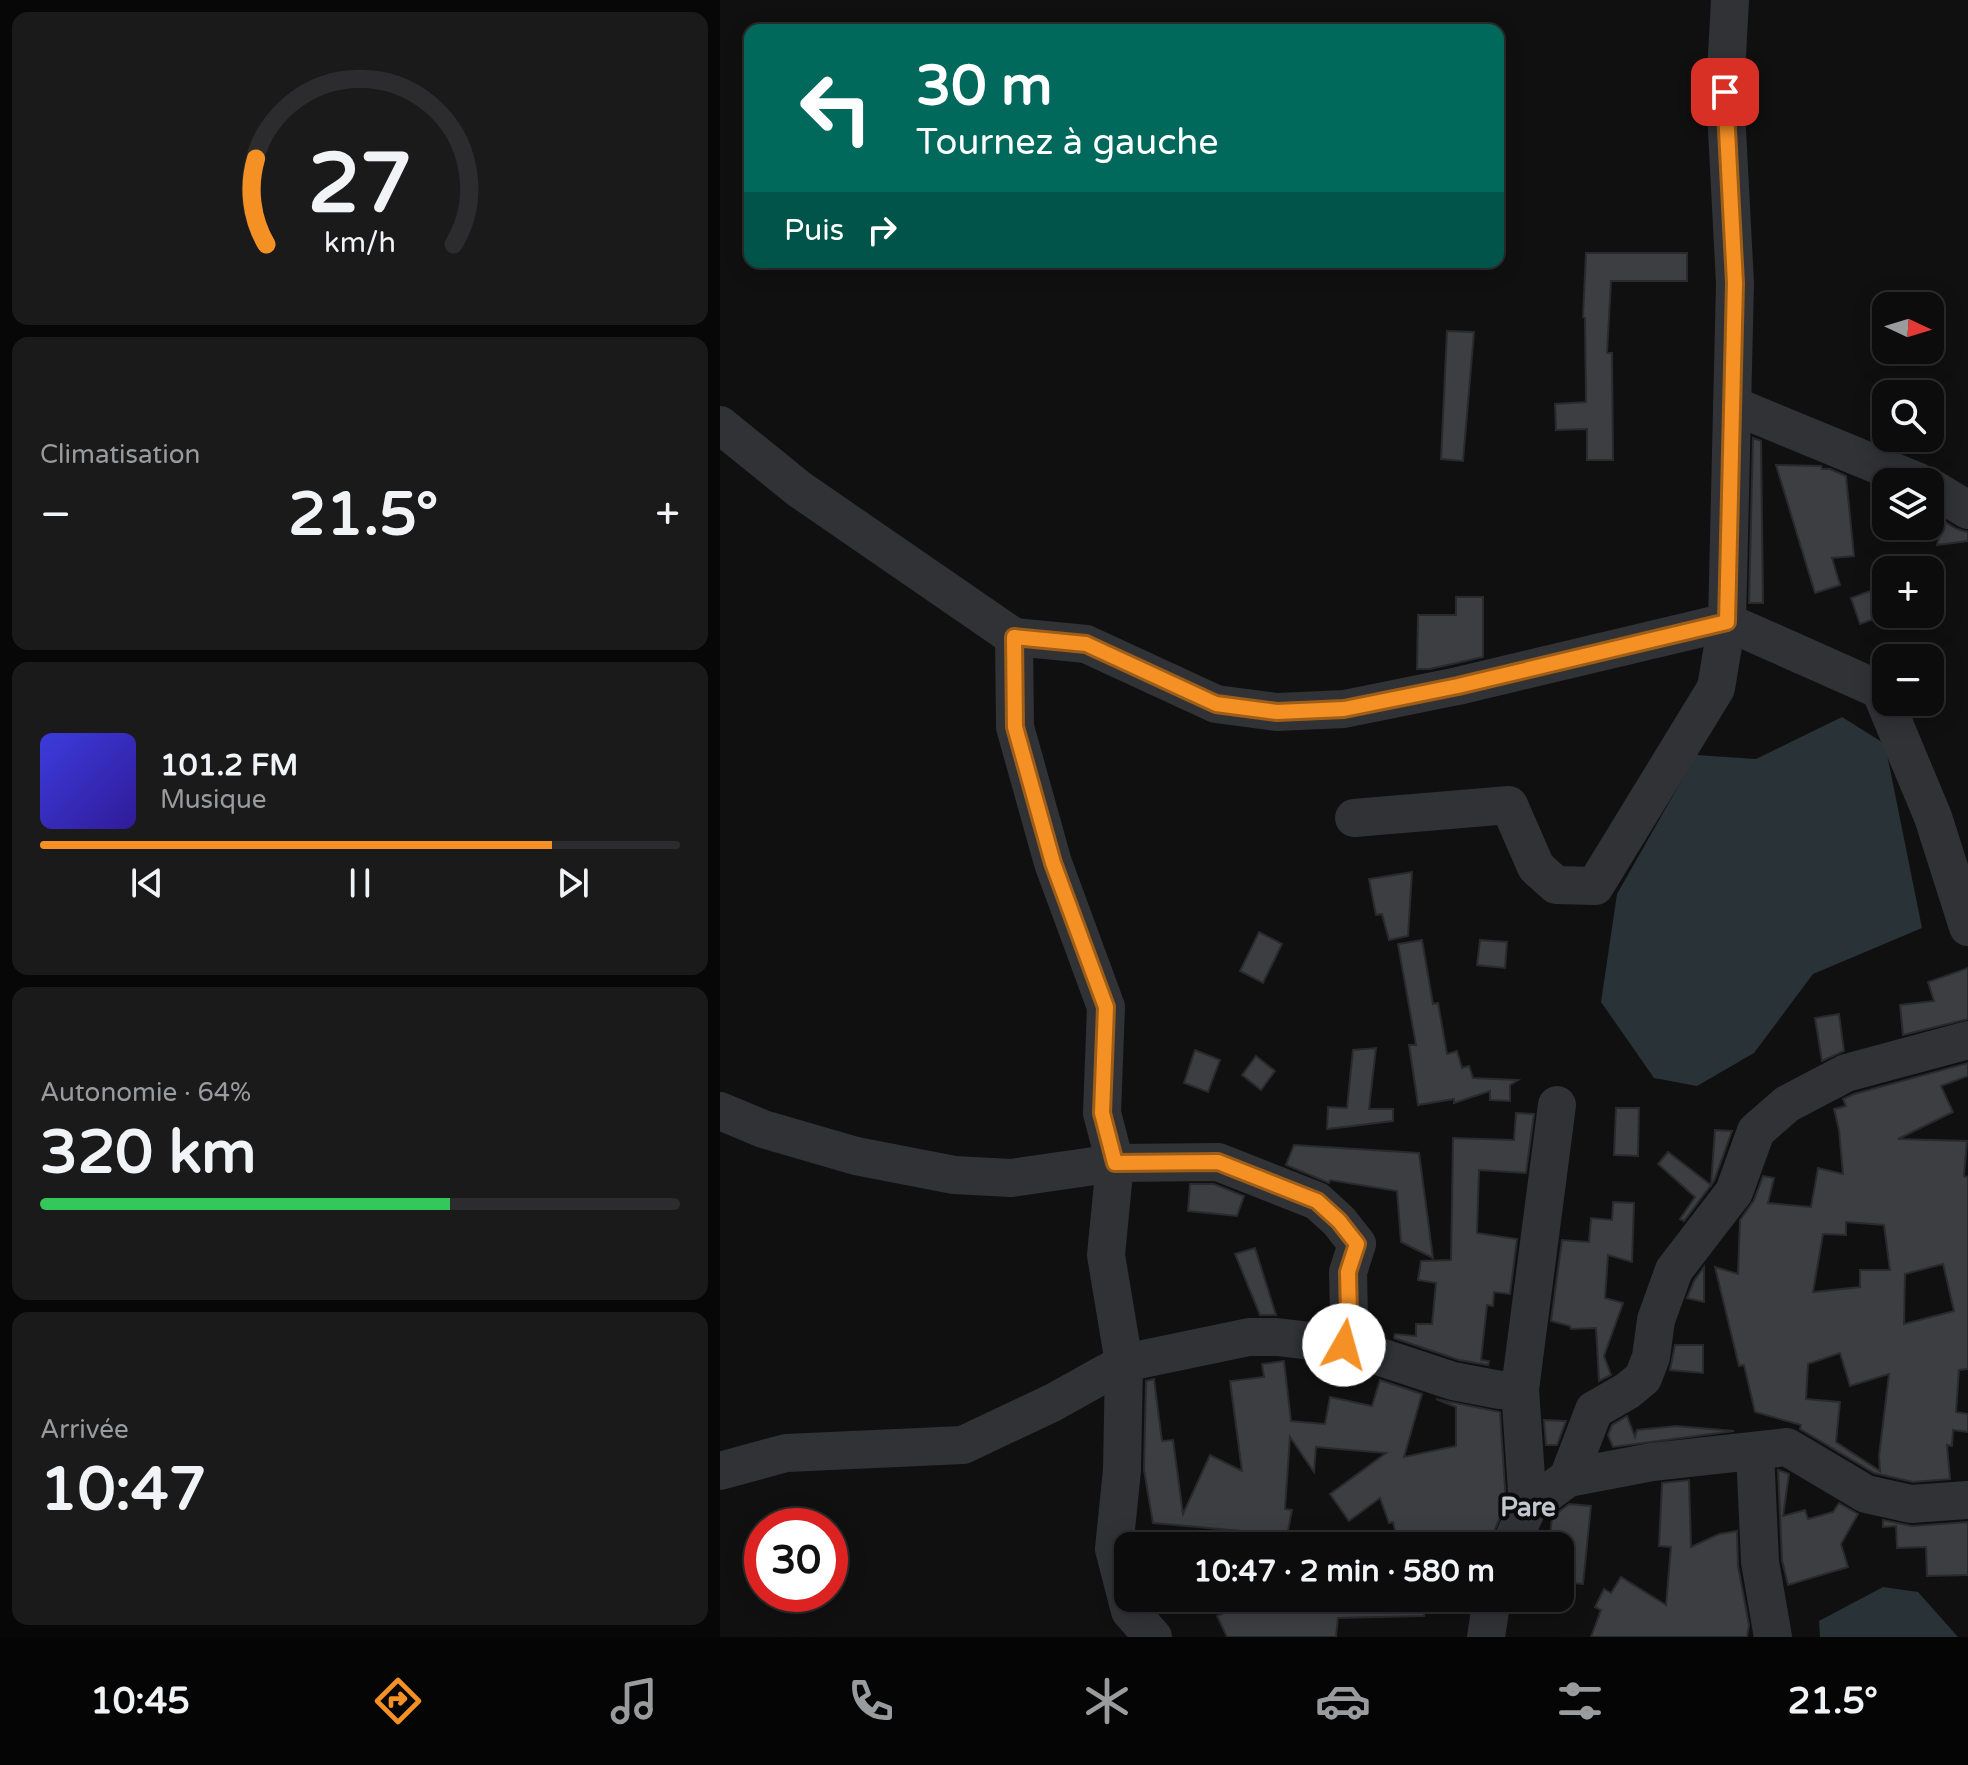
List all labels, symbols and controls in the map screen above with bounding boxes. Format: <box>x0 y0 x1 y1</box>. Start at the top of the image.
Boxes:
text: 30 m <box>916 53 1052 120</box>
icon: left <box>784 56 888 160</box>
pin <box>1691 58 1759 126</box>
icon: arrive <box>1703 70 1747 114</box>
text: Tournez à gauche <box>916 121 1219 164</box>
text: 27 <box>308 134 412 234</box>
icon: right <box>860 208 904 252</box>
text: Puis <box>784 212 844 249</box>
text: km/h <box>324 226 396 260</box>
north arrow <box>1872 292 1944 364</box>
map controls <box>1872 292 1944 716</box>
button: search <box>1872 380 1944 452</box>
text: Climatisation <box>40 439 200 470</box>
button: layers <box>1872 468 1944 540</box>
text: 21.5° <box>288 479 438 551</box>
text: − <box>40 489 71 542</box>
text: + <box>655 489 680 542</box>
button: + <box>1872 556 1944 628</box>
button: − <box>1872 644 1944 716</box>
text: 101.2 FM <box>160 747 298 784</box>
text: Musique <box>160 784 267 815</box>
icon: previous <box>125 861 169 905</box>
icon: pause <box>338 861 382 905</box>
icon: next <box>551 861 595 905</box>
text: Autonomie · 64% <box>40 1077 251 1108</box>
text: 320 km <box>40 1117 256 1189</box>
position arrow <box>1302 1303 1386 1387</box>
text: Arrivée <box>40 1414 129 1445</box>
text: 10:47 <box>40 1454 206 1526</box>
district label: Pare <box>1500 1492 1556 1523</box>
speed limit sign: 30 <box>744 1508 848 1612</box>
text: 10:47 · 2 min · 580 m <box>1193 1553 1495 1590</box>
icon: directions <box>370 1673 426 1729</box>
icon: music <box>606 1673 662 1729</box>
icon: phone <box>843 1673 899 1729</box>
icon: climate <box>1079 1673 1135 1729</box>
icon: car <box>1315 1673 1371 1729</box>
icon: filters <box>1552 1673 1608 1729</box>
text: 10:45 <box>90 1680 190 1723</box>
text: 21.5° <box>1788 1680 1878 1723</box>

